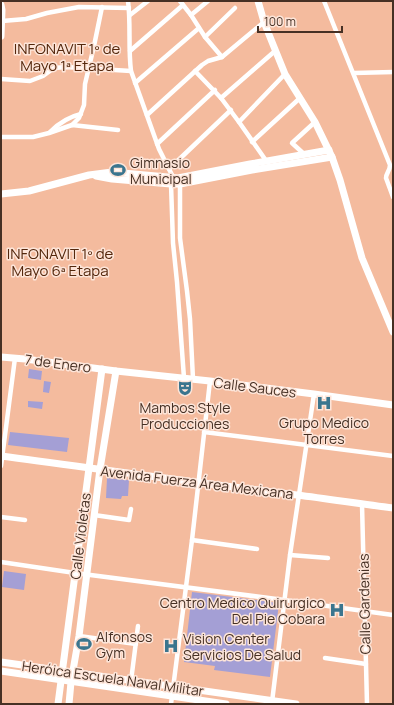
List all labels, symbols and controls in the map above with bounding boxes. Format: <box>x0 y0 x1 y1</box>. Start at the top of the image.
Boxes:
scale bar <box>258 8 342 34</box>
text: 100 m <box>264 13 296 30</box>
district label: INFONAVIT 1º de Mayo 1ª Etapa <box>14 38 121 76</box>
place label: Gimnasio Municipal <box>130 153 192 188</box>
sports icon: Gimnasio Municipal <box>109 161 127 179</box>
district label: INFONAVIT 1º de Mayo 6ª Etapa <box>7 243 114 281</box>
street label: 7 de Enero <box>24 350 92 376</box>
street label: Calle Sauces <box>213 373 297 401</box>
theatre icon: Mambos Style Producciones <box>176 379 194 397</box>
hospital icon: Grupo Medico Torres <box>315 394 333 412</box>
place label: Mambos Style Producciones <box>140 398 230 433</box>
place label: Grupo Medico Torres <box>279 413 369 448</box>
street label: Avenida Fuerza Área Mexicana <box>100 461 294 503</box>
street label: Calle Violetas <box>65 492 95 580</box>
street label: Calle Gardenias <box>354 553 374 655</box>
place label: Centro Medico Quirurgico Del Pie Cobara <box>160 593 325 628</box>
hospital icon: Centro Medico Quirurgico Del Pie Cobara <box>328 601 346 619</box>
place label: Alfonsos Gym <box>96 627 152 662</box>
place label: Vision Center Servicios De Salud <box>183 629 301 664</box>
sports icon: Alfonsos Gym <box>75 635 93 653</box>
hospital icon: Vision Center Servicios De Salud <box>162 637 180 655</box>
street label: Heróica Escuela Naval Militar <box>21 656 205 700</box>

